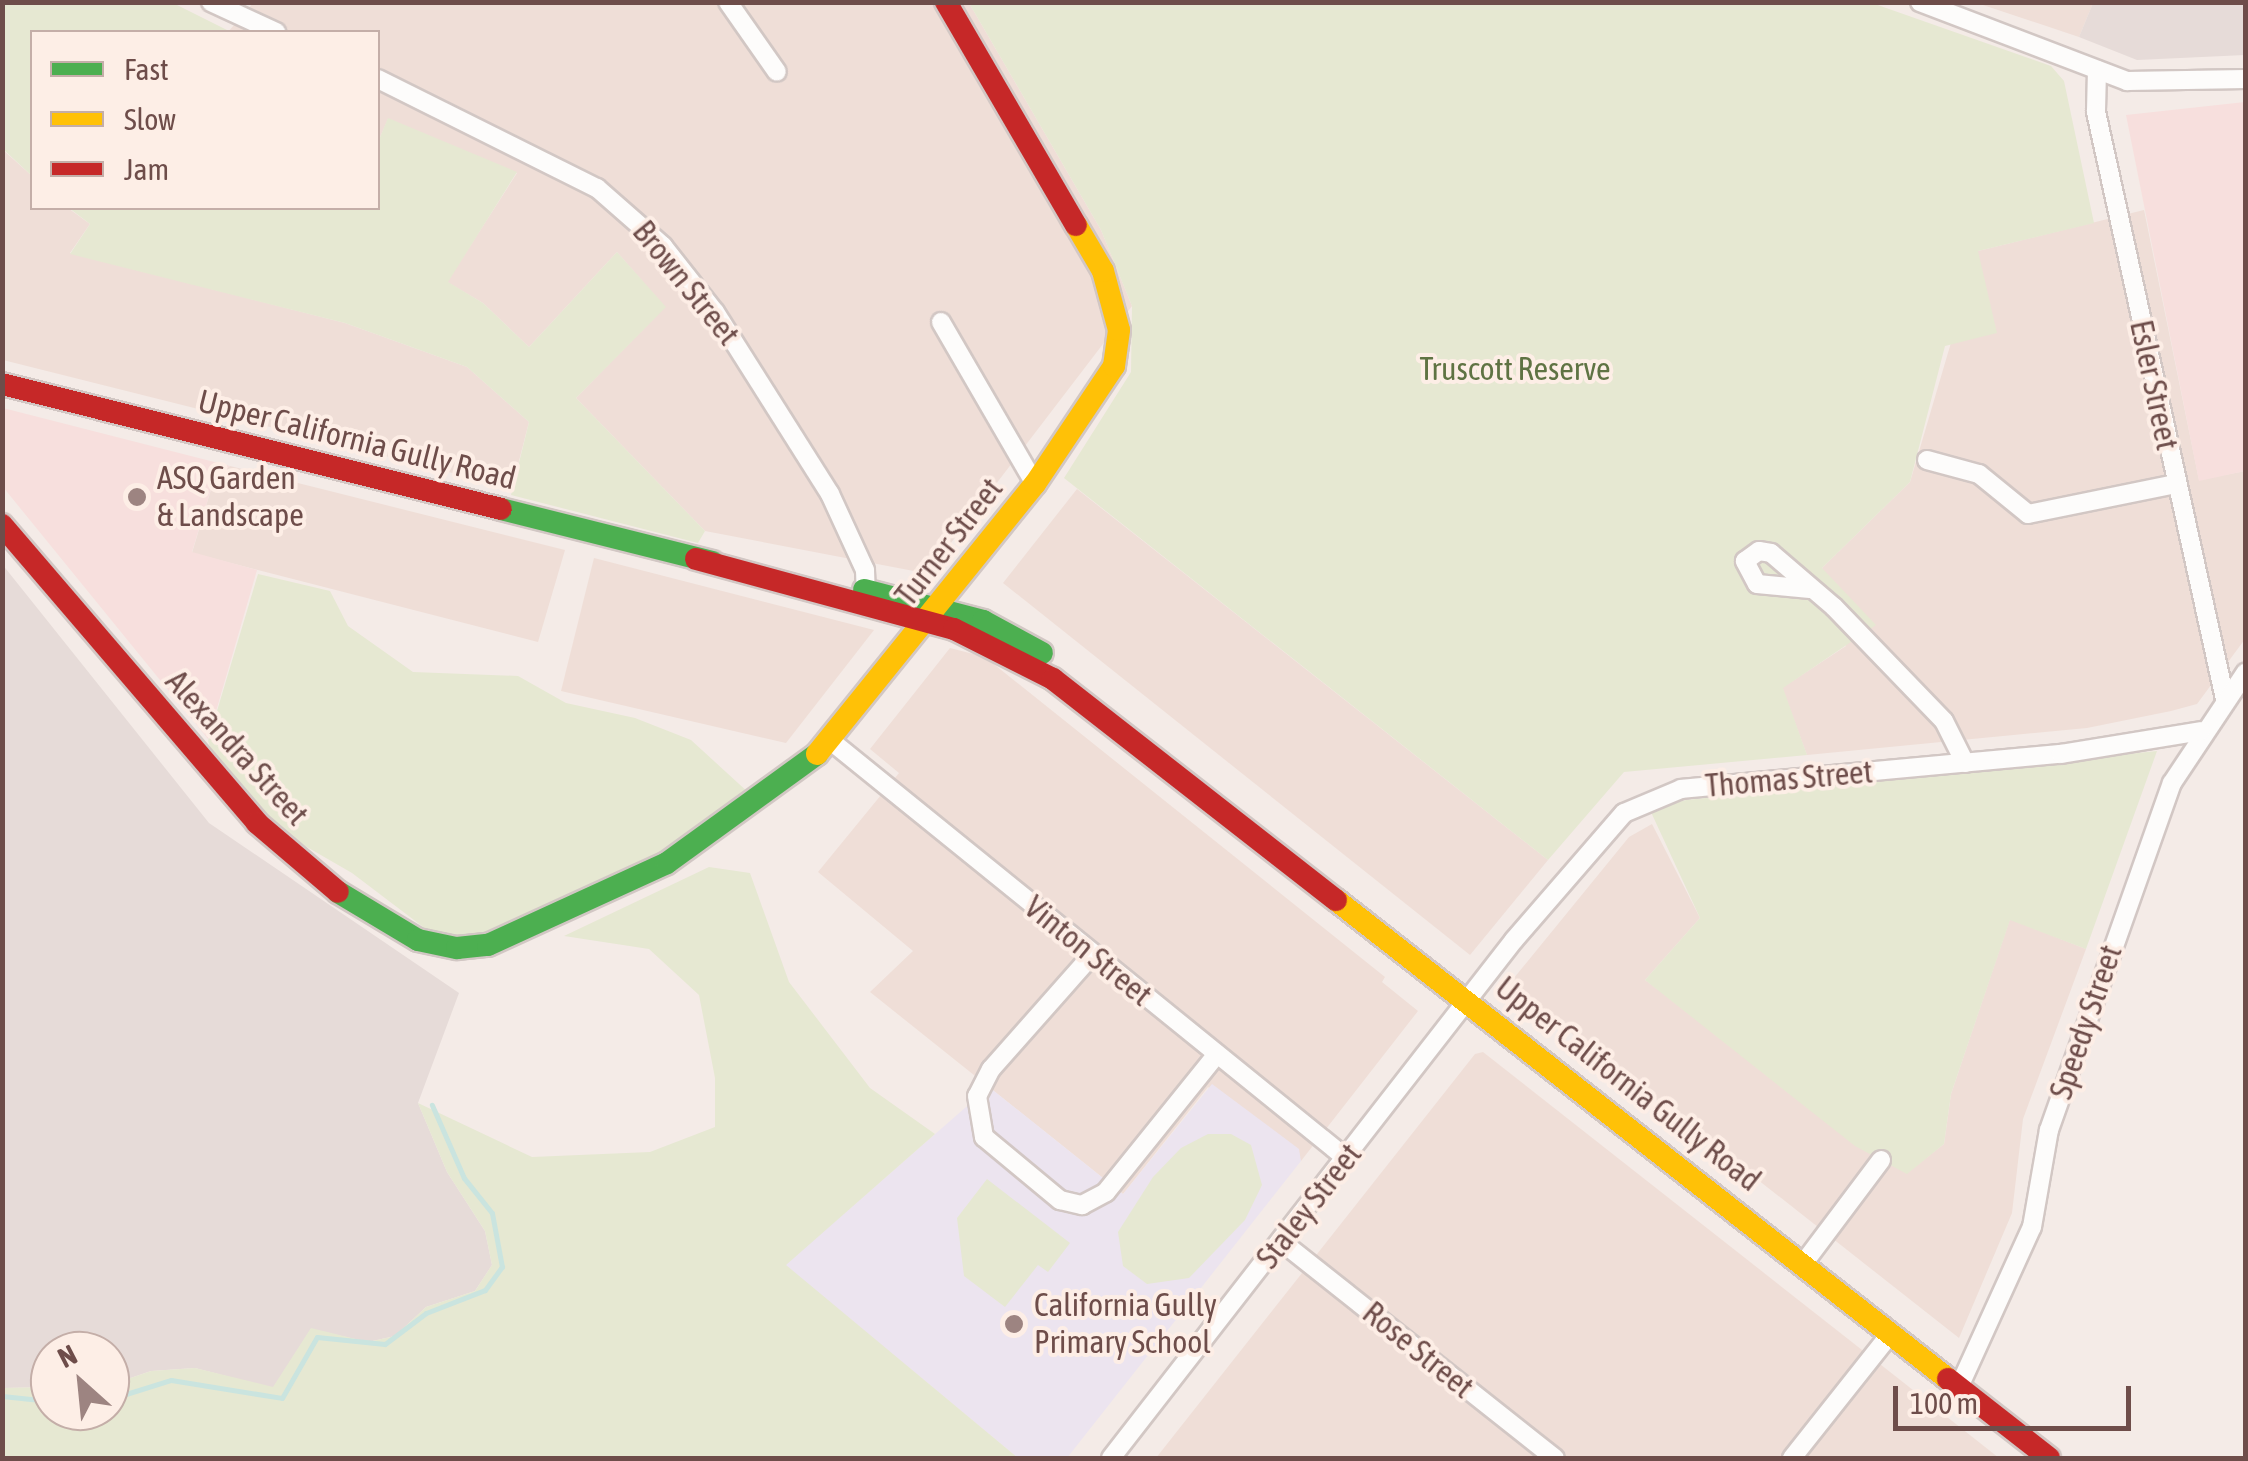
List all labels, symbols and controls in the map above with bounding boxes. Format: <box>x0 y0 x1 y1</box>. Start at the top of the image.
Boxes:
legend <box>30 30 380 210</box>
text: Fast <box>124 52 169 86</box>
text: Slow <box>124 102 176 136</box>
text: Jam <box>124 152 169 186</box>
street label: Brown Street <box>624 213 748 353</box>
street label: Esler Street <box>2122 317 2186 453</box>
park label: Truscott Reserve <box>1419 350 1611 388</box>
street label: Upper California Gully Road <box>194 382 520 498</box>
place label: ASQ Garden & Landscape <box>157 460 304 535</box>
street label: Turner Street <box>887 471 1011 613</box>
marker: ASQ Garden & Landscape <box>126 486 148 508</box>
street label: Alexandra Street <box>158 663 316 833</box>
street label: Thomas Street <box>1704 753 1874 805</box>
street label: Vinton Street <box>1017 888 1159 1014</box>
street label: Speedy Street <box>2042 940 2130 1104</box>
street label: Upper California Gully Road <box>1488 969 1768 1199</box>
street label: Staley Street <box>1248 1136 1370 1276</box>
place label: California Gully Primary School <box>1034 1287 1217 1362</box>
street label: Rose Street <box>1355 1294 1481 1406</box>
marker: California Gully Primary School <box>1003 1313 1025 1335</box>
north arrow <box>30 1331 130 1431</box>
text: N <box>53 1338 82 1374</box>
scale bar <box>1898 1366 2136 1428</box>
text: 100 m <box>1910 1386 1978 1420</box>

